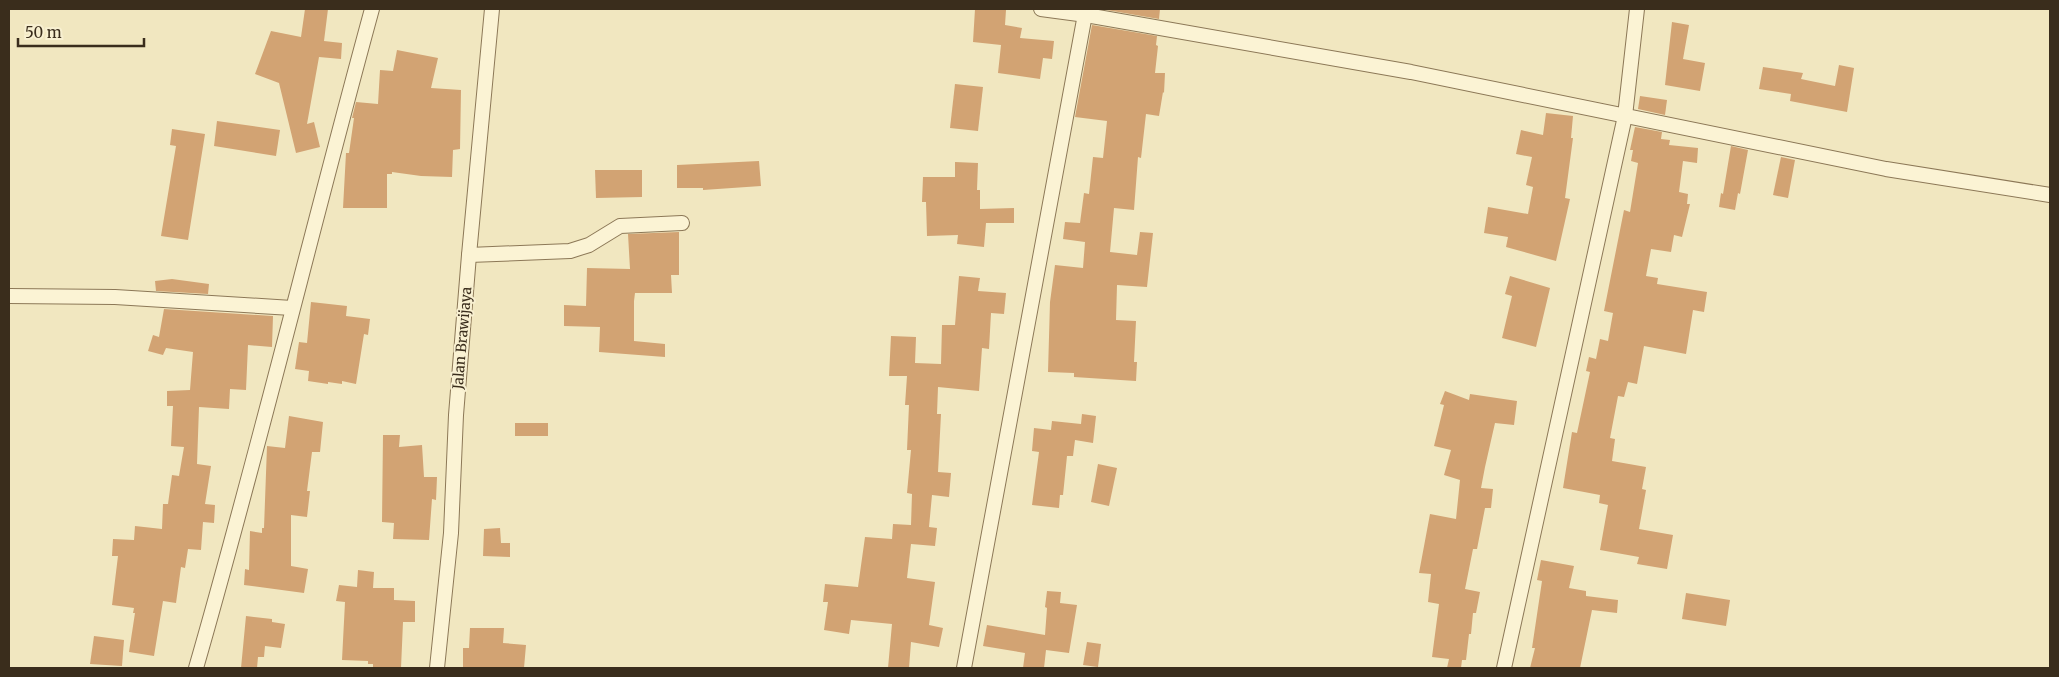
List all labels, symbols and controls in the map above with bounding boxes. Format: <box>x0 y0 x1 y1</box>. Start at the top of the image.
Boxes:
scale bar <box>18 15 144 47</box>
text: 50 m <box>25 23 62 42</box>
street label: Jalan Brawijaya <box>448 285 475 391</box>

